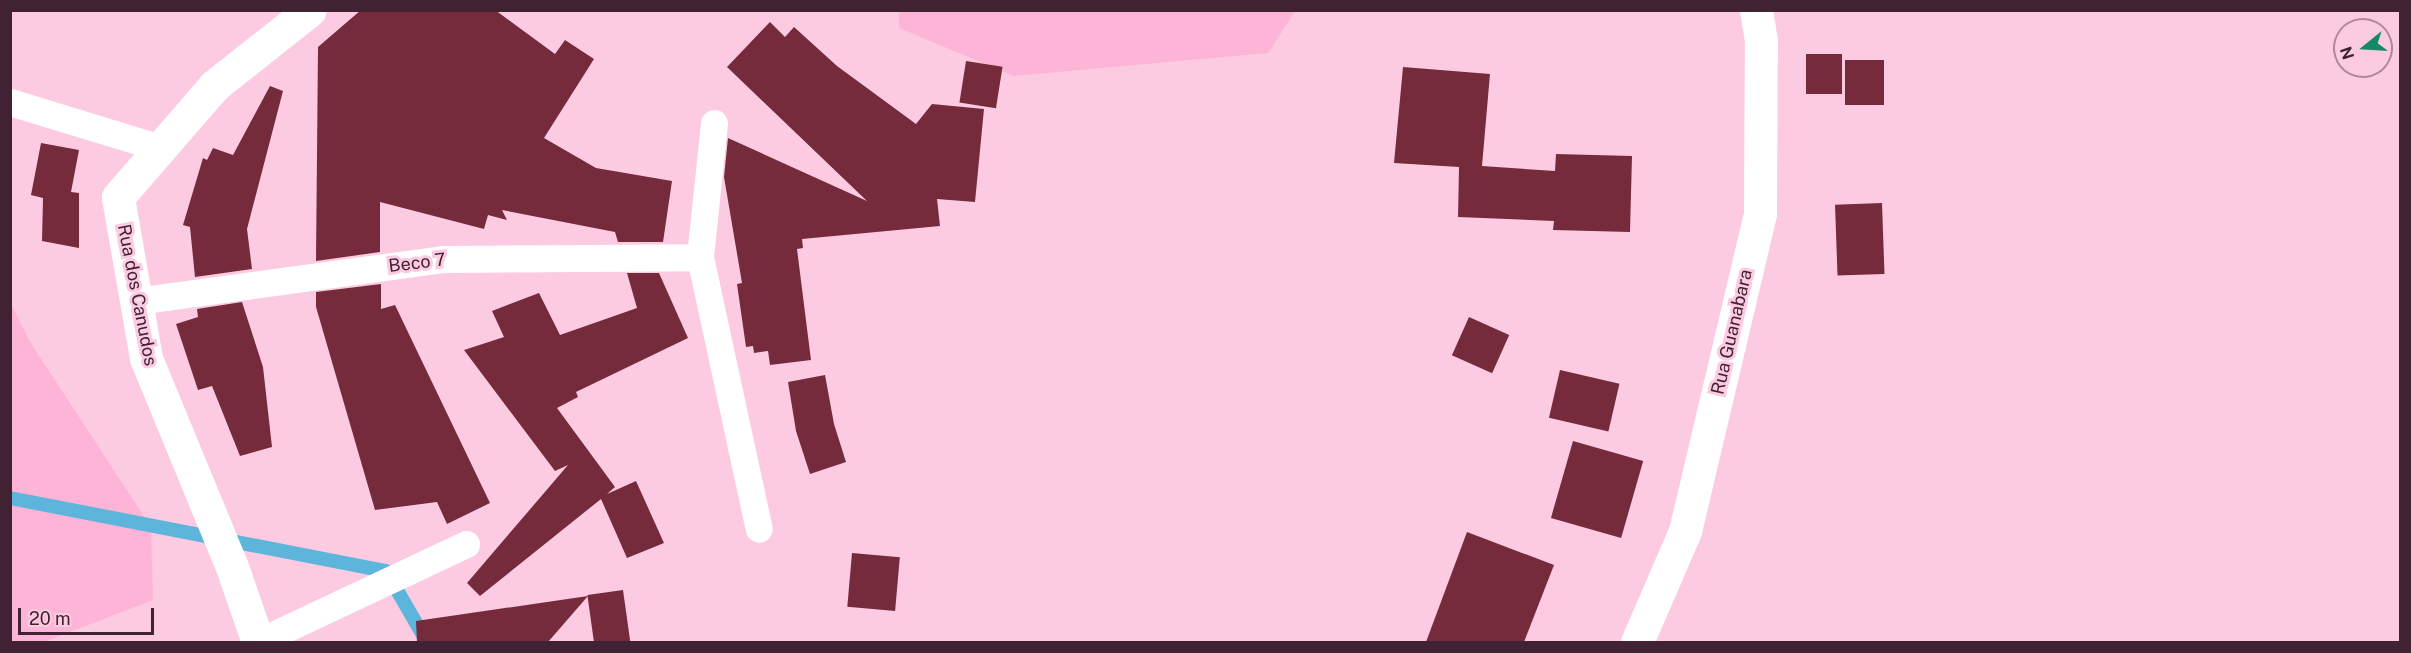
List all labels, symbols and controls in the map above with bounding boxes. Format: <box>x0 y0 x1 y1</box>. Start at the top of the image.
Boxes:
north arrow <box>2333 18 2393 78</box>
text: N <box>2336 44 2358 62</box>
street label: Rua dos Canudos <box>113 222 161 368</box>
street label: Beco 7 <box>387 249 447 277</box>
street label: Rua Guanabara <box>1707 267 1757 397</box>
scale bar <box>21 596 158 634</box>
text: 20 m <box>29 608 71 629</box>

